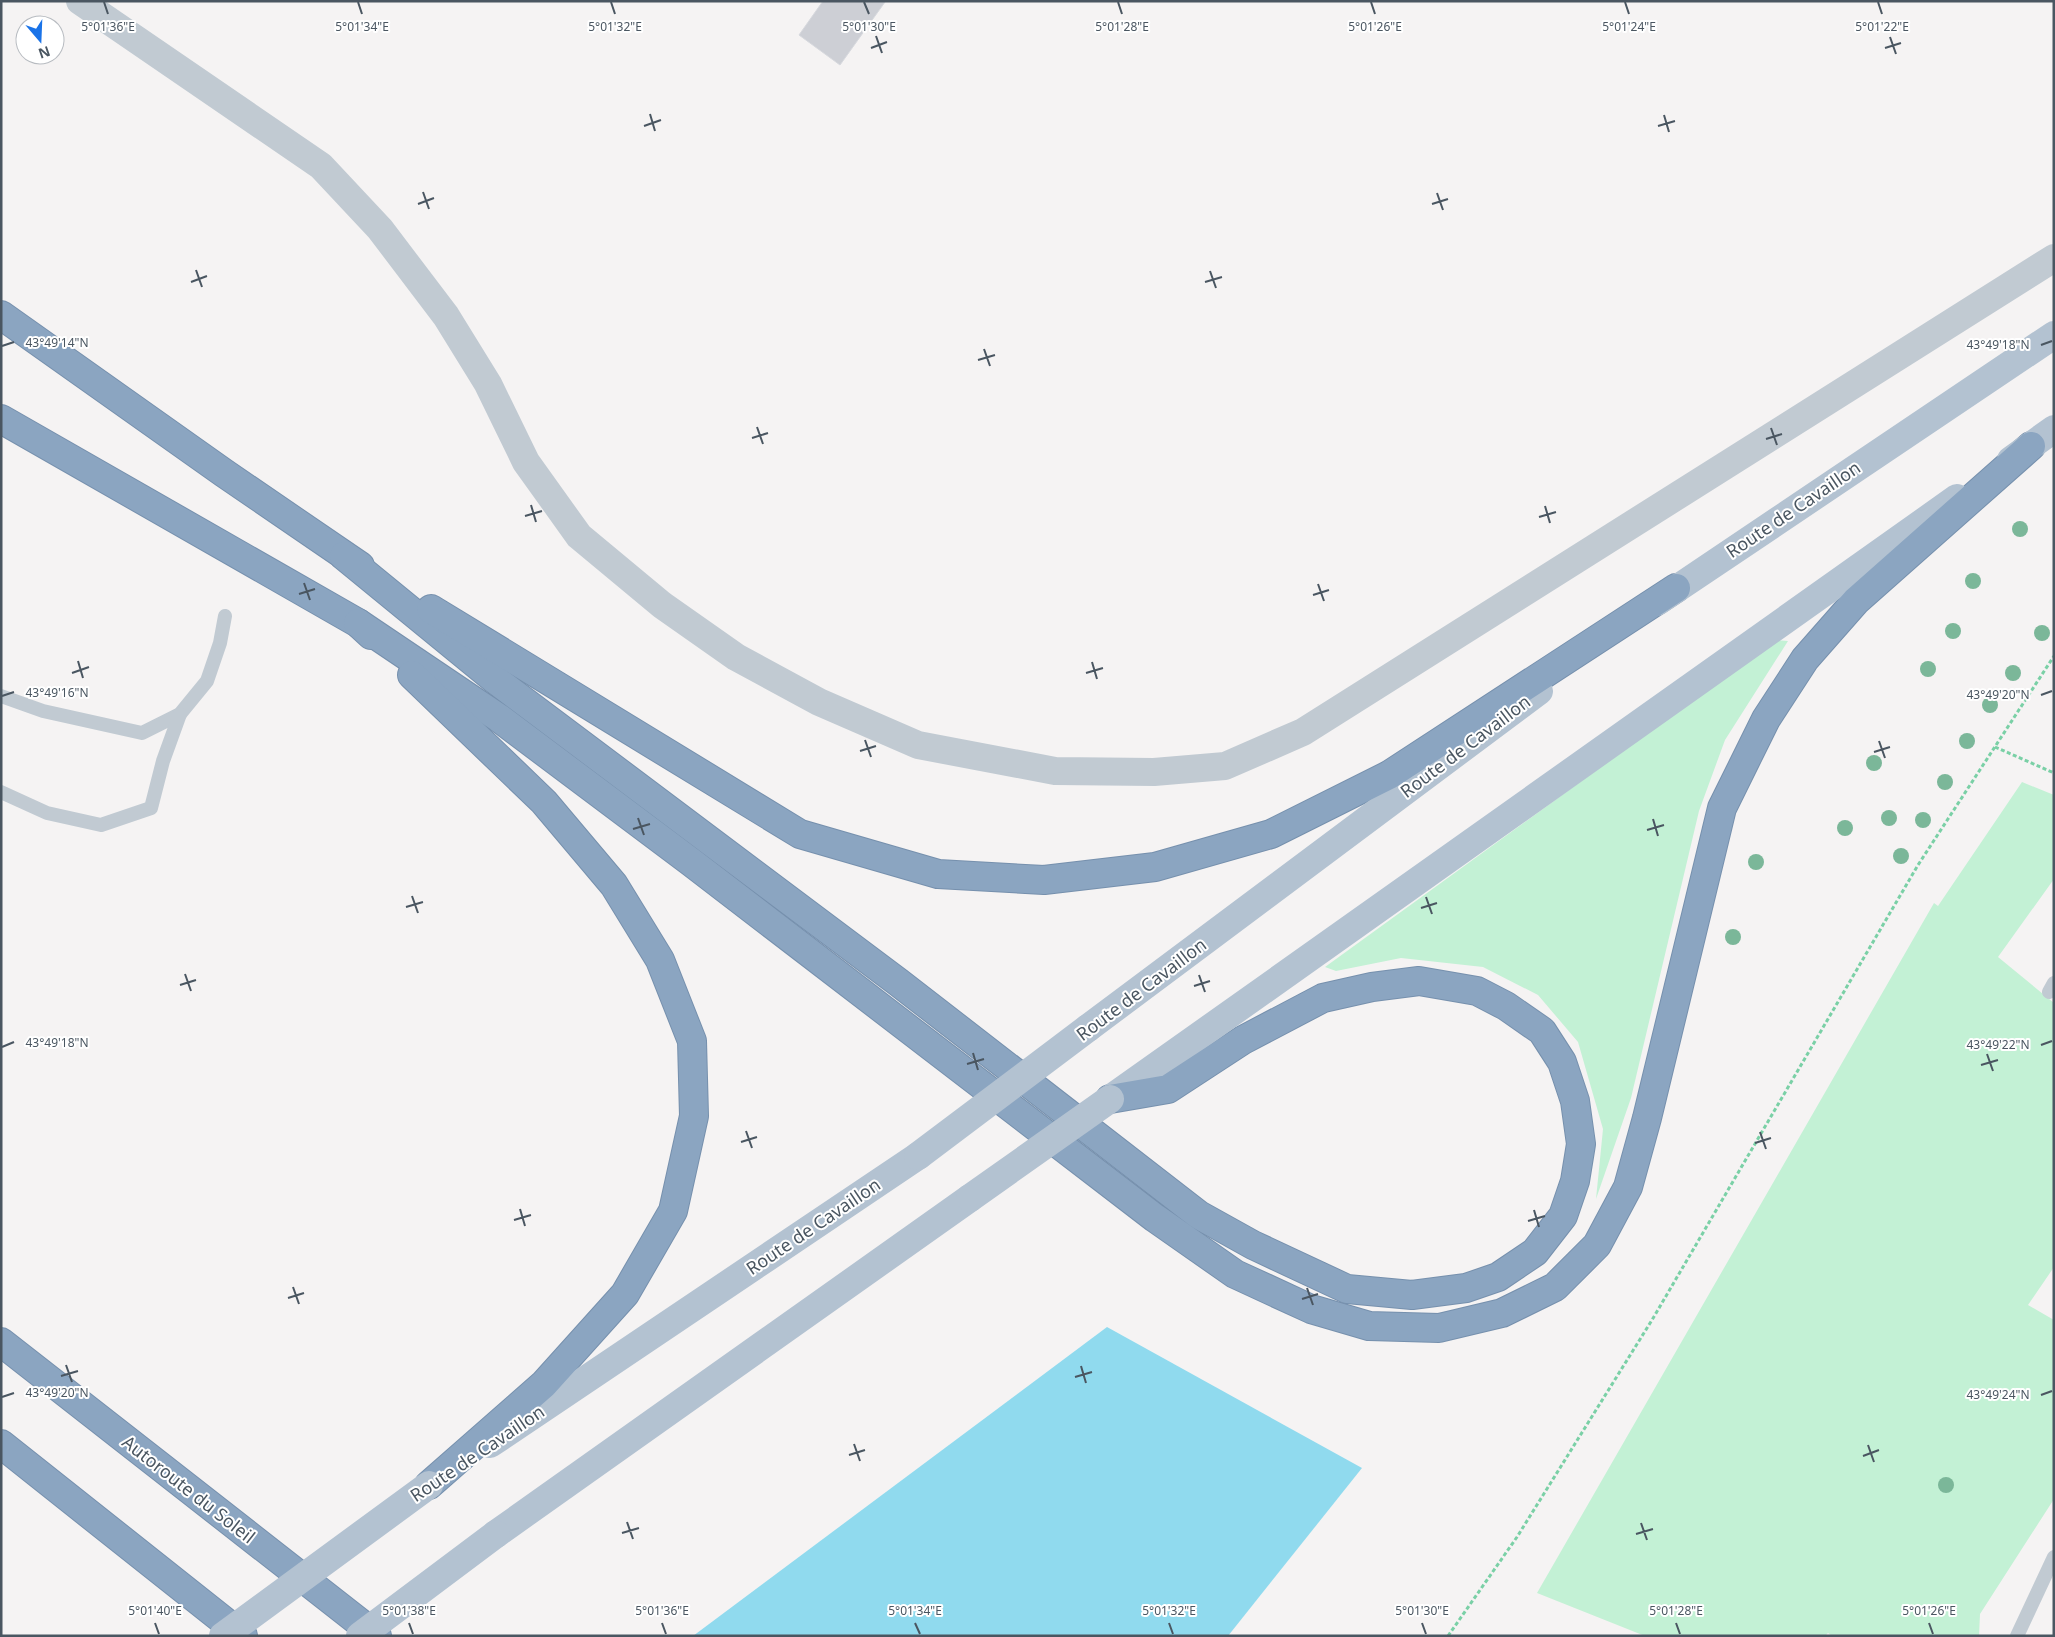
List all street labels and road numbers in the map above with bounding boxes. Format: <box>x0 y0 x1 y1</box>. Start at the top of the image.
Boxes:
street label: Route de Cavaillon <box>1721 455 1865 563</box>
street label: Route de Cavaillon <box>1395 689 1535 803</box>
street label: Route de Cavaillon <box>1071 932 1211 1046</box>
street label: Route de Cavaillon <box>741 1172 885 1280</box>
street label: Route de Cavaillon <box>405 1399 549 1507</box>
street label: Autoroute du Soleil <box>118 1430 260 1548</box>

